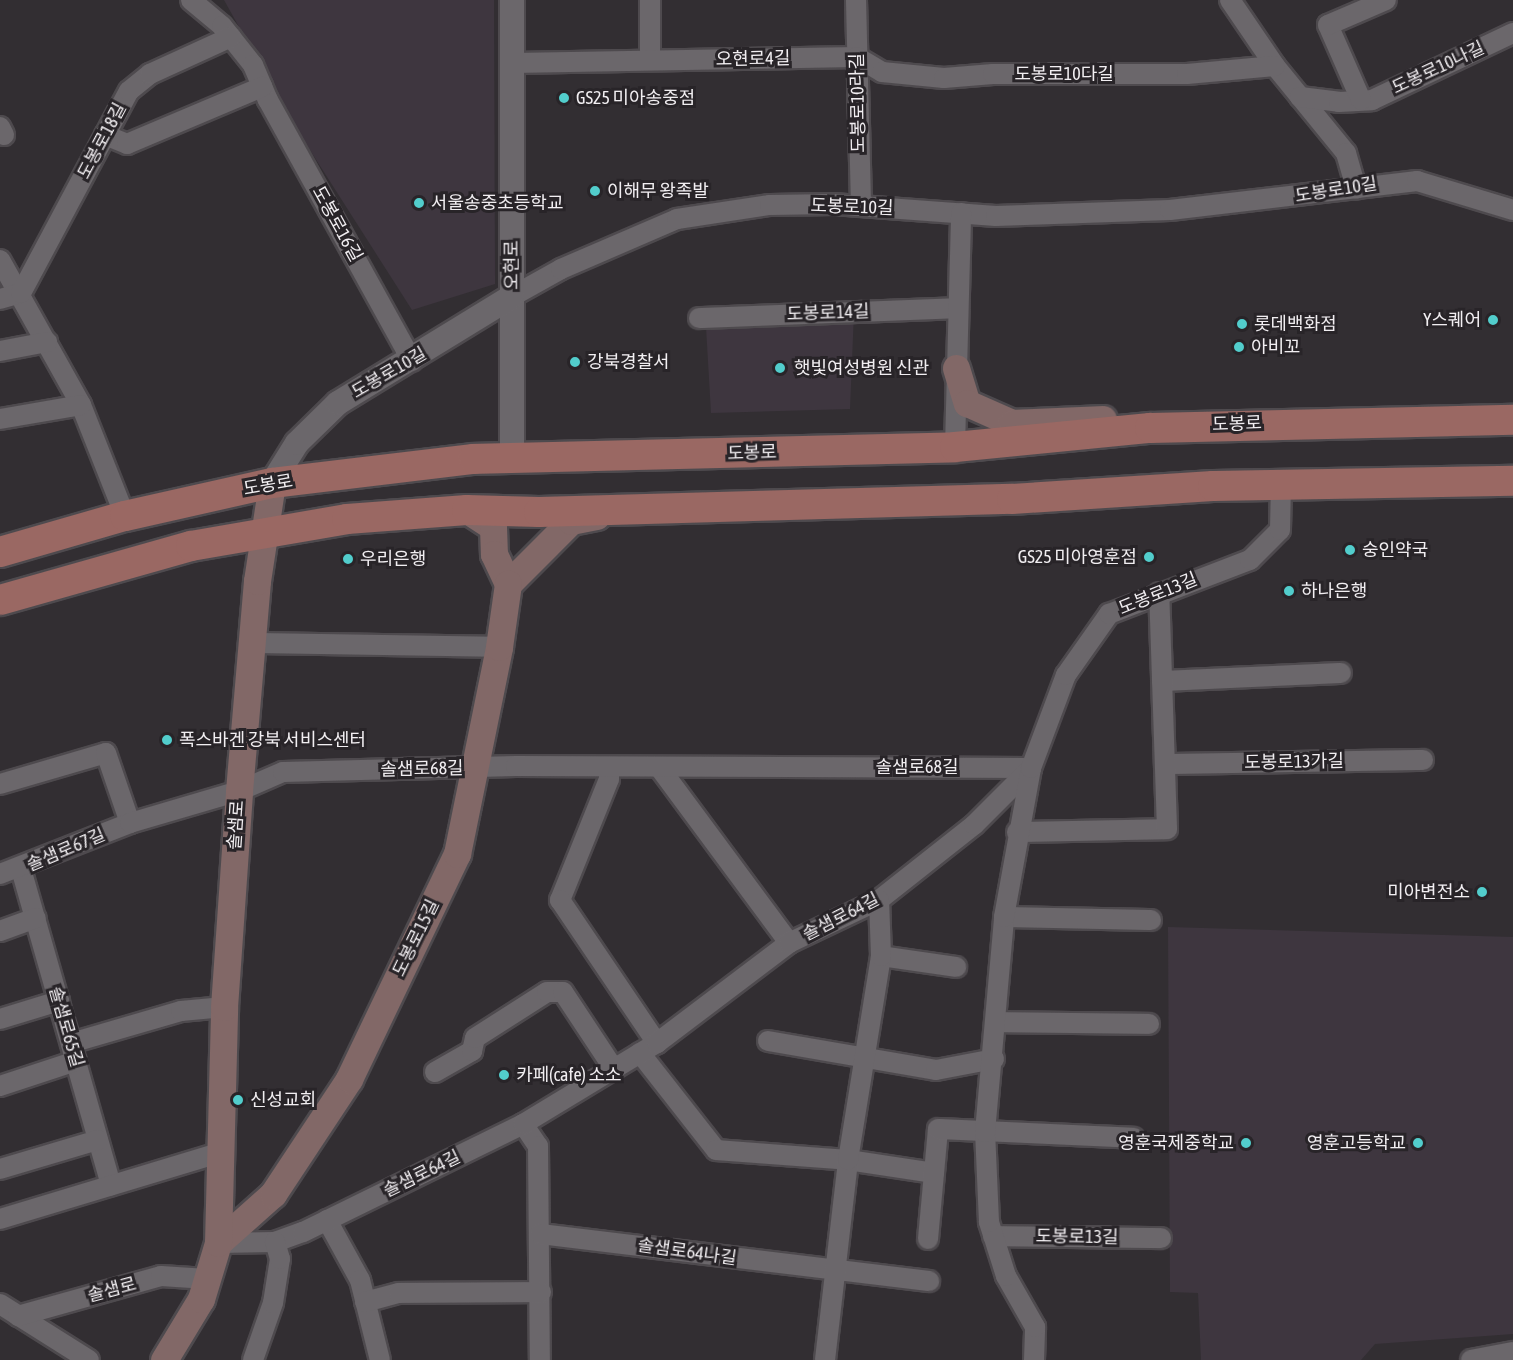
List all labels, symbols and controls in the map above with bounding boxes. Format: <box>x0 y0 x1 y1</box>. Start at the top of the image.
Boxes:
street label: 도봉로10나길 <box>1388 37 1488 99</box>
street label: 오현로4길 <box>715 48 791 70</box>
street label: 도봉로10라길 <box>846 53 870 153</box>
street label: 도봉로10다길 <box>1014 63 1114 85</box>
place label: GS25 미아송중점 <box>576 87 695 109</box>
marker: GS25 미아송중점 <box>557 91 571 105</box>
street label: 도봉로18길 <box>73 99 131 183</box>
street label: 도봉로10길 <box>1293 173 1379 207</box>
place label: 이해무 왕족발 <box>607 180 709 202</box>
street label: 도봉로16길 <box>307 182 367 266</box>
marker: 이해무 왕족발 <box>588 184 602 198</box>
place label: 서울송중초등학교 <box>431 192 563 214</box>
street label: 도봉로10길 <box>810 195 894 219</box>
marker: 서울송중초등학교 <box>412 196 426 210</box>
street label: 오현로 <box>501 240 523 290</box>
street label: 도봉로14길 <box>786 301 870 325</box>
place label: Y스퀘어 <box>1423 309 1481 331</box>
place label: 롯데백화점 <box>1254 313 1337 335</box>
marker: Y스퀘어 <box>1486 313 1500 327</box>
marker: 롯데백화점 <box>1235 317 1249 331</box>
place label: 아비꼬 <box>1251 336 1301 358</box>
marker: 아비꼬 <box>1232 340 1246 354</box>
street label: 도봉로10길 <box>348 343 430 403</box>
place label: 강북경찰서 <box>587 351 670 373</box>
marker: 강북경찰서 <box>568 355 582 369</box>
place label: 햇빛여성병원 신관 <box>794 357 929 379</box>
marker: 햇빛여성병원 신관 <box>771 359 789 377</box>
street label: 도봉로 <box>1212 412 1262 436</box>
street label: 도봉로 <box>727 441 777 465</box>
street label: 도봉로 <box>242 470 294 500</box>
place label: 숭인약국 <box>1362 539 1428 561</box>
marker: 숭인약국 <box>1343 543 1357 557</box>
place label: GS25 미아영훈점 <box>1018 546 1137 568</box>
place label: 우리은행 <box>360 548 426 570</box>
marker: GS25 미아영훈점 <box>1142 550 1156 564</box>
marker: 우리은행 <box>341 552 355 566</box>
street label: 도봉로13길 <box>1115 568 1201 620</box>
place label: 하나은행 <box>1301 580 1367 602</box>
marker: 하나은행 <box>1282 584 1296 598</box>
place label: 폭스바겐 강북 서비스센터 <box>179 729 366 751</box>
marker: 폭스바겐 강북 서비스센터 <box>160 733 174 747</box>
street label: 도봉로13가길 <box>1244 750 1344 774</box>
street label: 솔샘로68길 <box>875 756 959 778</box>
street label: 솔샘로68길 <box>380 757 464 781</box>
street label: 솔샘로 <box>223 799 249 851</box>
street label: 솔샘로67길 <box>24 824 108 876</box>
place label: 미아변전소 <box>1387 881 1470 903</box>
marker: 미아변전소 <box>1475 885 1489 899</box>
street label: 솔샘로64길 <box>799 889 883 945</box>
street label: 도봉로15길 <box>388 896 444 980</box>
street label: 솔샘로65길 <box>44 984 88 1070</box>
place label: 카페(cafe) 소소 <box>516 1064 622 1086</box>
marker: 카페(cafe) 소소 <box>497 1068 511 1082</box>
place label: 신성교회 <box>250 1089 316 1111</box>
marker: 신성교회 <box>231 1093 245 1107</box>
place label: 영훈국제중학교 <box>1118 1132 1234 1154</box>
place label: 영훈고등학교 <box>1307 1132 1406 1154</box>
marker: 영훈국제중학교 <box>1239 1136 1253 1150</box>
marker: 영훈고등학교 <box>1411 1136 1425 1150</box>
street label: 솔샘로64길 <box>380 1146 464 1202</box>
street label: 도봉로13길 <box>1035 1225 1119 1249</box>
street label: 솔샘로64나길 <box>636 1234 738 1270</box>
street label: 솔샘로 <box>85 1273 139 1307</box>

